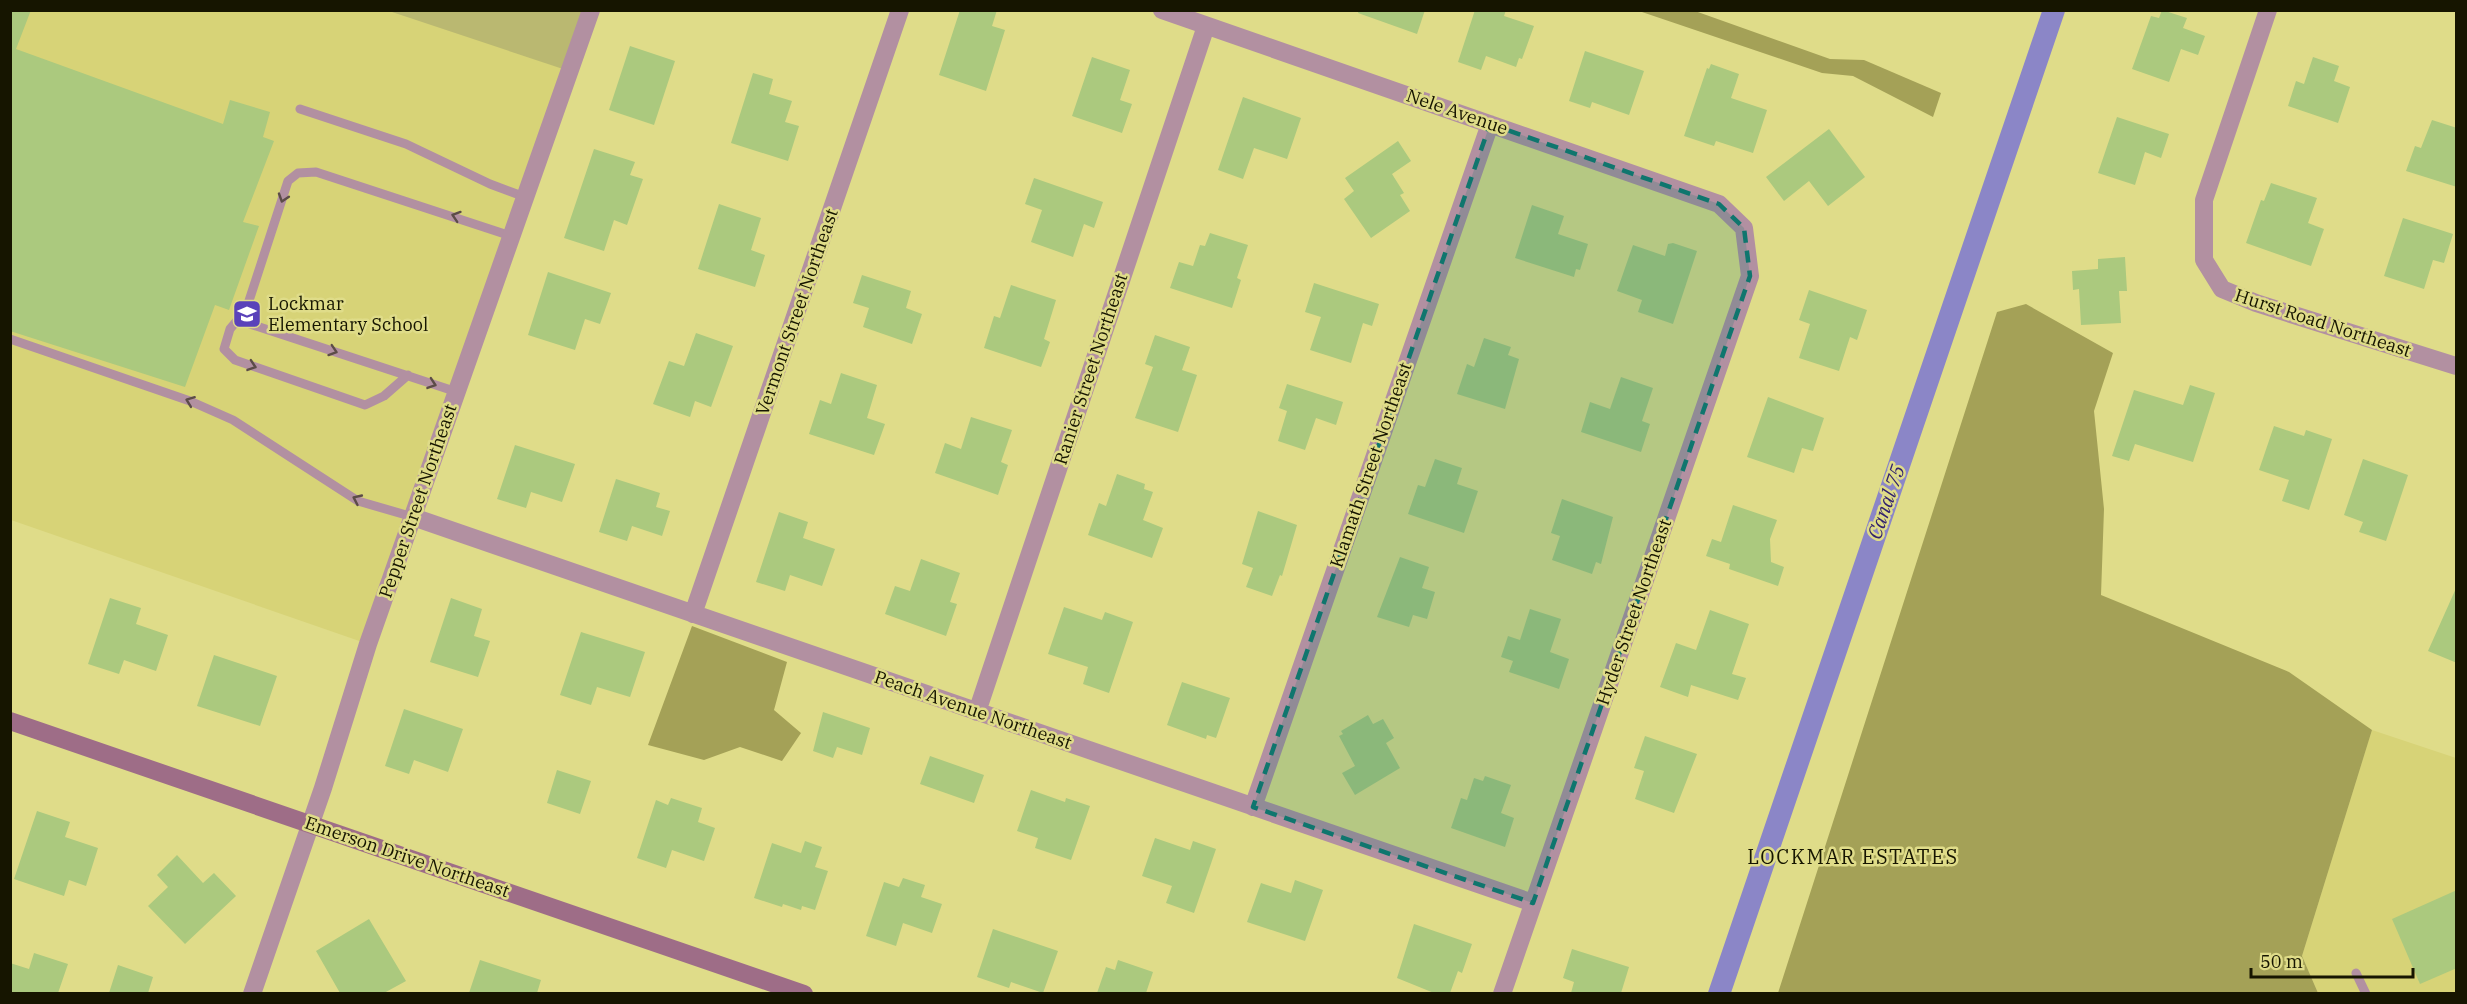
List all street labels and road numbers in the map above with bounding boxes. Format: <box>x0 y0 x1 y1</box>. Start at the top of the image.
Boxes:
street label: Nele Avenue <box>1403 83 1511 140</box>
street label: Vermont Street Northeast <box>750 205 843 418</box>
street label: Ranier Street Northeast <box>1049 270 1132 468</box>
street label: Hurst Road Northeast <box>2232 283 2414 362</box>
street label: Klamath Street Northeast <box>1325 359 1417 571</box>
street label: Pepper Street Northeast <box>373 401 462 601</box>
street label: Hyder Street Northeast <box>1591 516 1676 708</box>
street label: Peach Avenue Northeast <box>871 665 1075 754</box>
street label: Emerson Drive Northeast <box>302 811 513 902</box>

